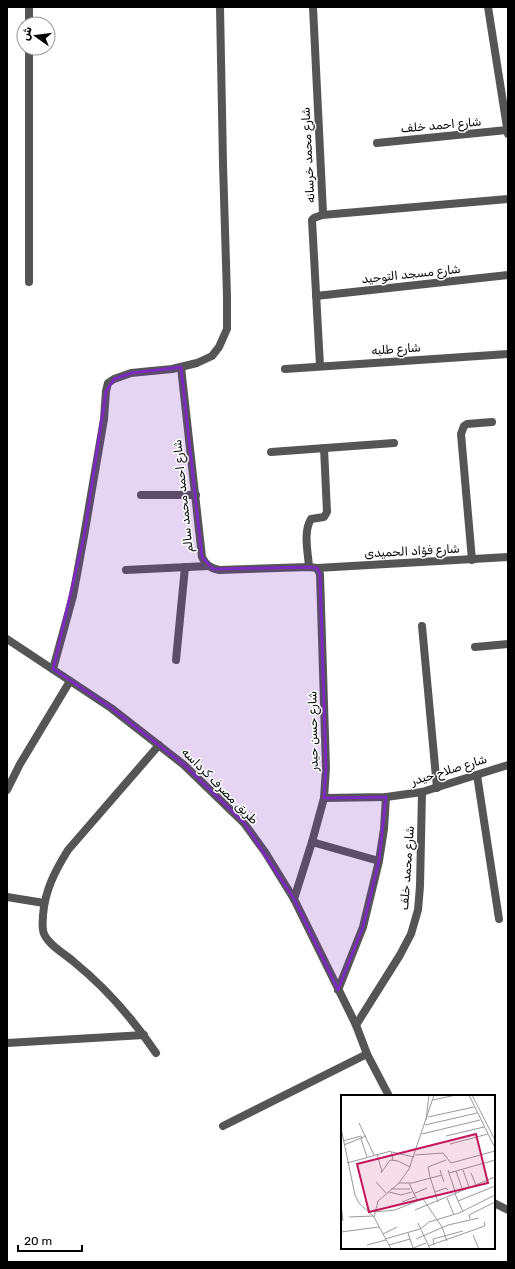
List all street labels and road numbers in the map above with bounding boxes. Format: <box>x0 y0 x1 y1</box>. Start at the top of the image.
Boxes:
street label: شارع محمد خرسانه <box>298 107 319 203</box>
street label: شارع احمد خلف <box>400 114 482 137</box>
street label: شارع مسجد التوحيد <box>361 262 461 288</box>
street label: شارع طلبه <box>371 340 421 360</box>
street label: شارع احمد محمد سالم <box>170 439 198 553</box>
street label: شارع فؤاد الحميدى <box>364 542 460 562</box>
street label: شارع حسن حيدر <box>305 691 323 772</box>
street label: طريق مصرف كرداسه <box>178 745 261 828</box>
street label: شارع صلاح حيدر <box>408 752 489 790</box>
street label: شارع محمد خلف <box>397 825 419 911</box>

